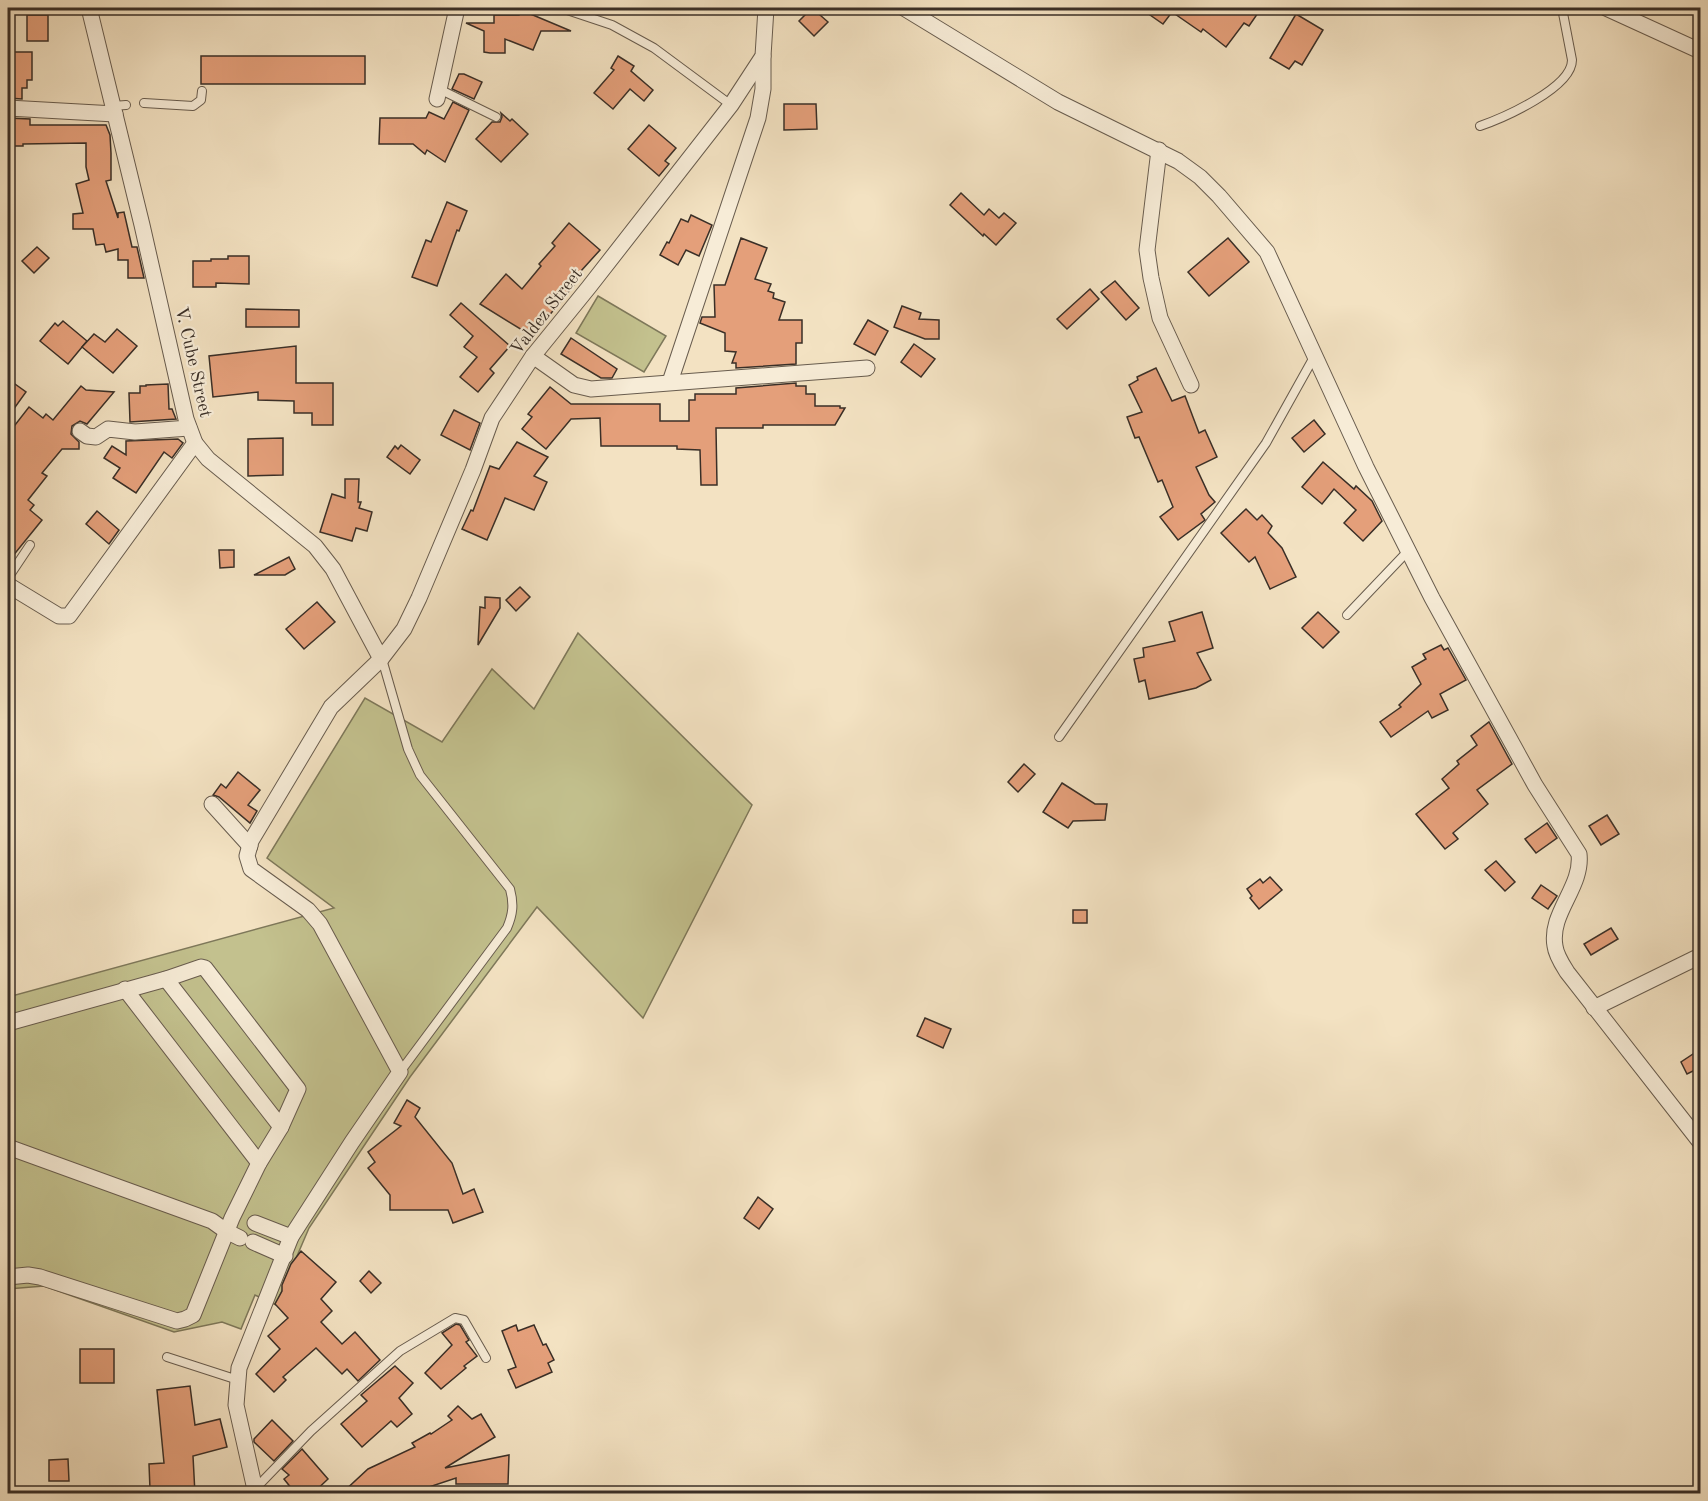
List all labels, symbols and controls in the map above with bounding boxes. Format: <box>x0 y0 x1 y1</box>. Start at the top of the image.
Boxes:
street label: Valdez Street <box>508 265 586 358</box>
street label: V. Cube Street <box>172 305 215 419</box>

